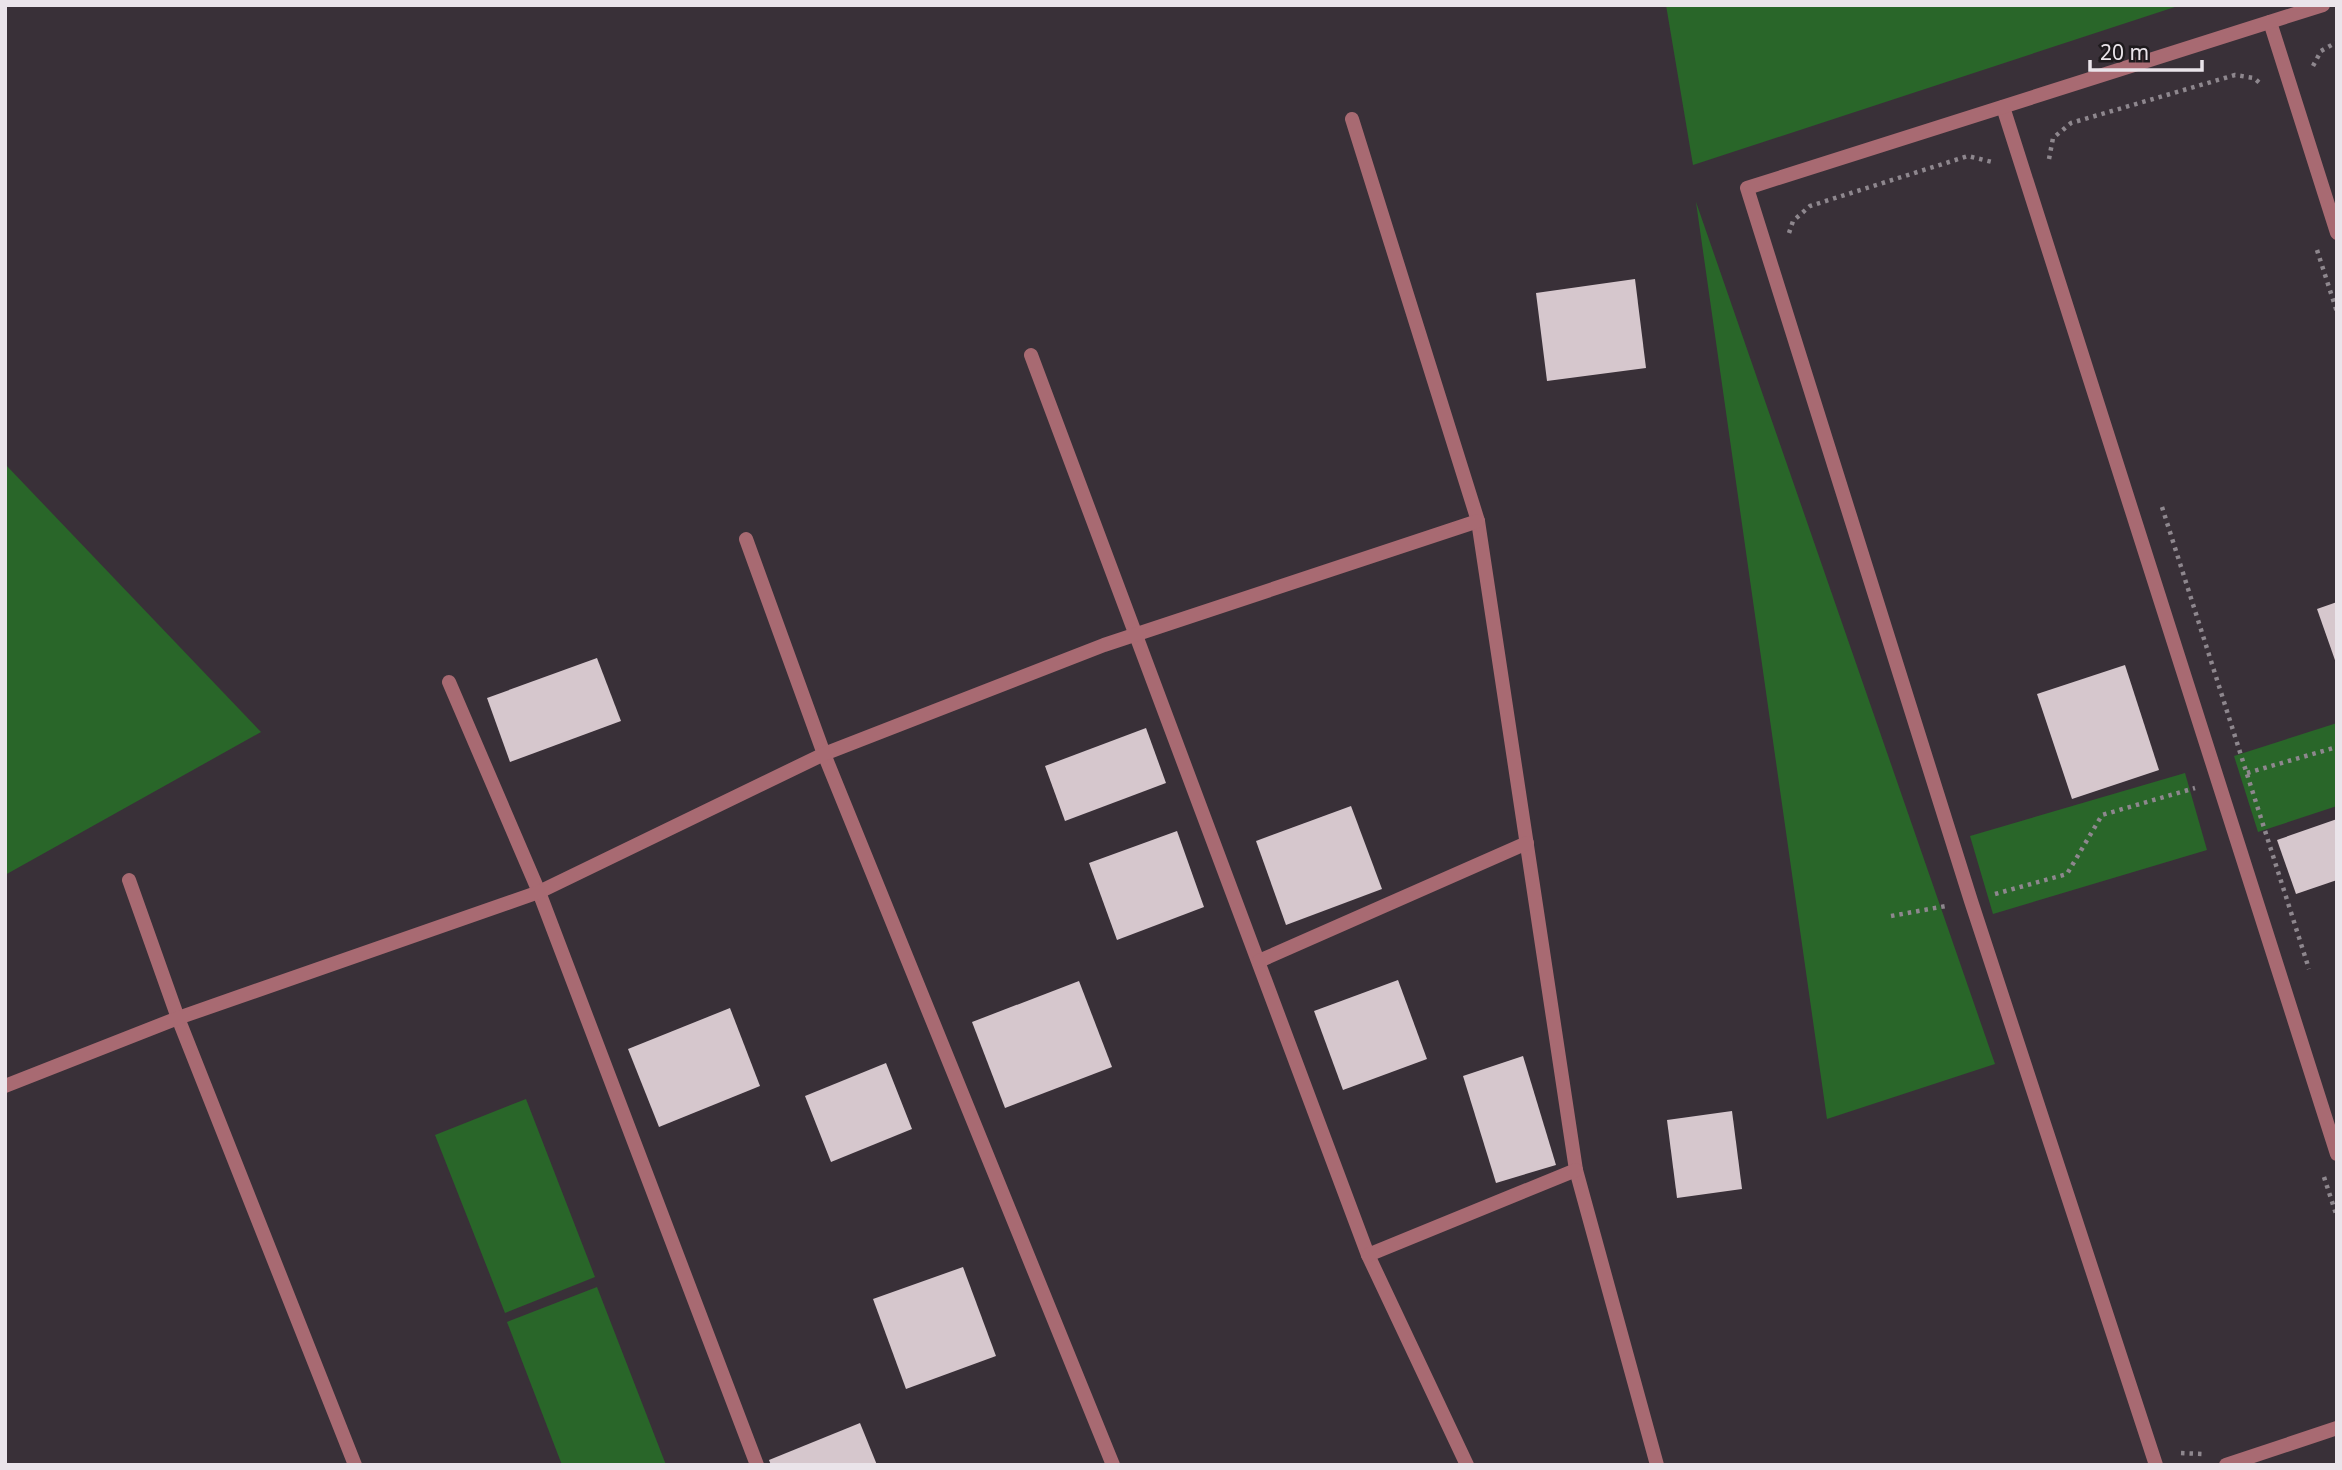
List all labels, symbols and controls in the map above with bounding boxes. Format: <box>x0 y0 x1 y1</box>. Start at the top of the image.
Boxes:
scale bar <box>2090 28 2202 72</box>
text: 20 m <box>2100 38 2149 66</box>

